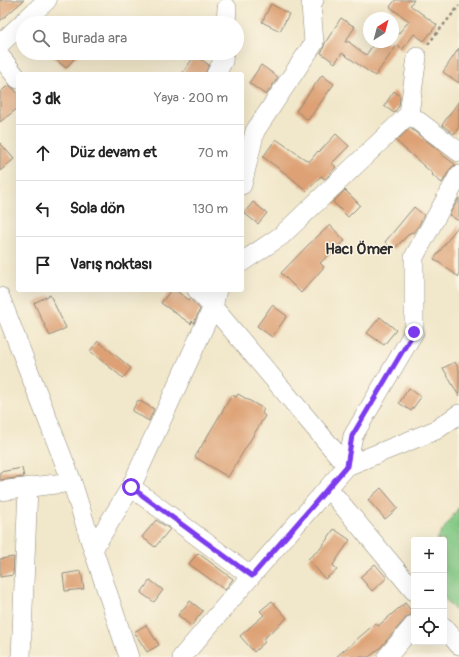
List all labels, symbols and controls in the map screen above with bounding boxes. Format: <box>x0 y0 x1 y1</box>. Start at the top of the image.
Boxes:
north arrow <box>363 12 399 48</box>
search box <box>16 16 244 60</box>
icon: search <box>30 27 52 49</box>
text: Burada ara <box>62 29 127 48</box>
text: 3 dk <box>32 88 61 109</box>
text: Yaya · 200 m <box>154 90 228 106</box>
icon: ahead <box>32 142 54 164</box>
text: Düz devam et <box>70 143 157 162</box>
text: 70 m <box>198 145 228 161</box>
icon: left <box>32 198 54 220</box>
text: Sola dön <box>70 199 125 218</box>
text: 130 m <box>192 201 228 217</box>
district label: Hacı Ömer <box>325 240 393 259</box>
icon: arrive <box>32 254 54 276</box>
text: Varış noktası <box>70 255 152 274</box>
route end <box>405 323 423 341</box>
route start <box>122 478 140 496</box>
map controls <box>411 537 447 645</box>
button: + <box>411 537 447 573</box>
button: − <box>411 573 447 609</box>
button: locate <box>411 609 447 645</box>

